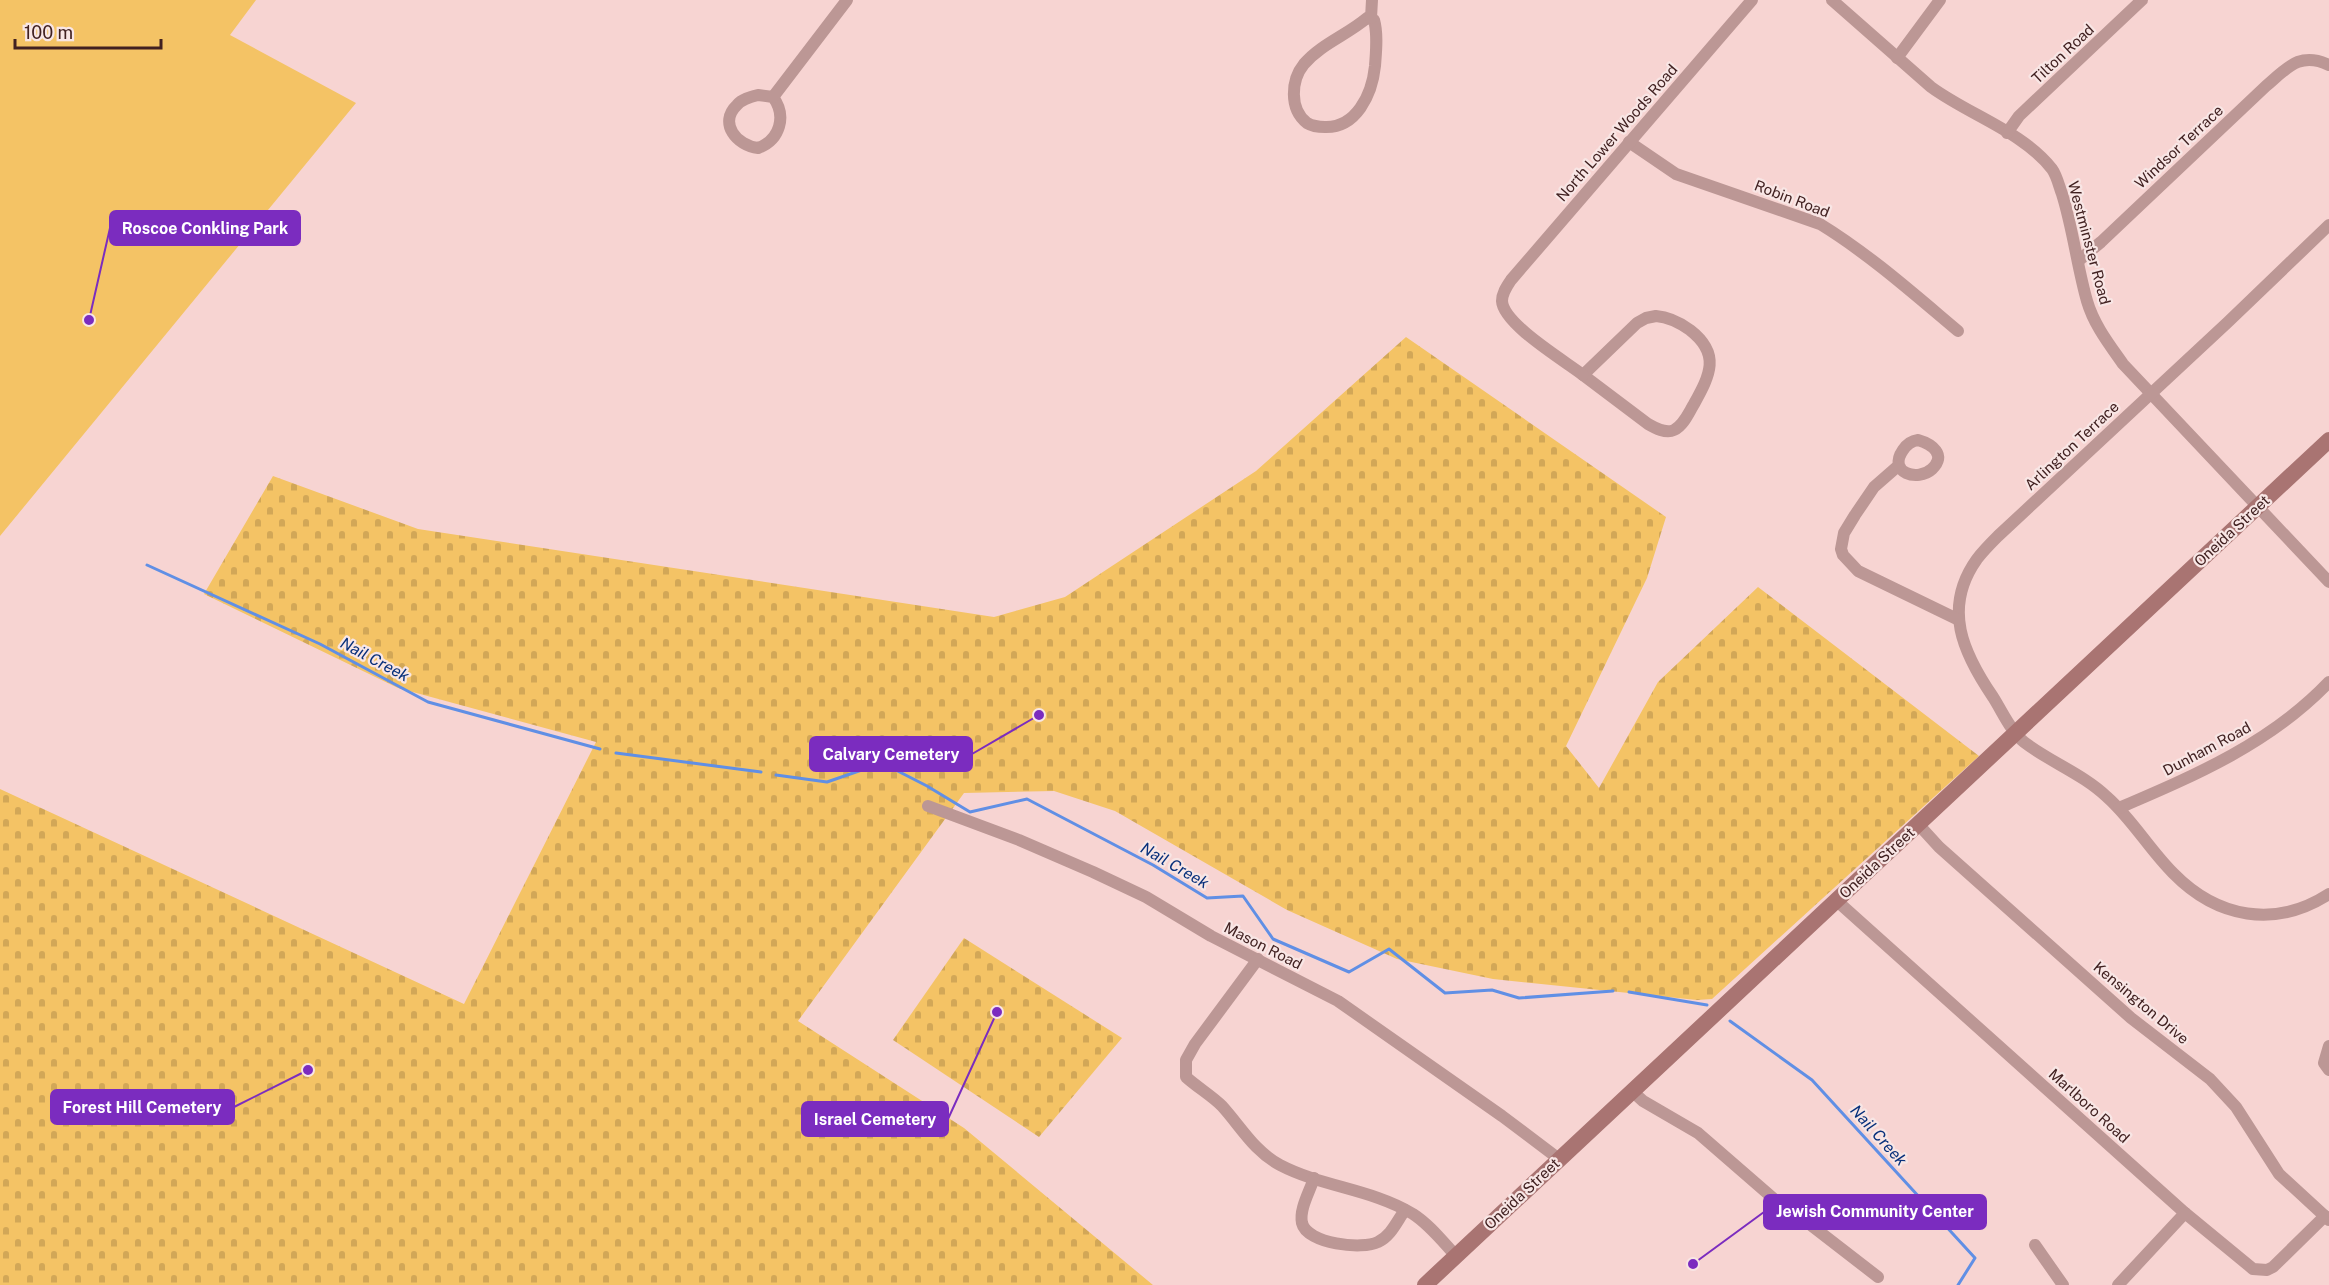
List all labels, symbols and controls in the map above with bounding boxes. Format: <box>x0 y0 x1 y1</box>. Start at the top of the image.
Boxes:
scale bar <box>15 12 160 50</box>
street label: Tilton Road <box>2028 21 2097 87</box>
text: 100 m <box>24 22 73 43</box>
street label: North Lower Woods Road <box>1553 61 1681 205</box>
street label: Windsor Terrace <box>2131 102 2226 192</box>
street label: Robin Road <box>1752 176 1832 221</box>
street label: Westminster Road <box>2065 179 2114 307</box>
callout: Roscoe Conkling Park <box>110 211 300 245</box>
text: Roscoe Conkling Park <box>122 219 288 238</box>
street label: Arlington Terrace <box>2021 398 2122 493</box>
street label: Oneida Street <box>2191 491 2273 570</box>
water label: Nail Creek <box>337 633 413 686</box>
street label: Dunham Road <box>2160 718 2254 779</box>
callout: Calvary Cemetery <box>810 737 972 771</box>
text: Calvary Cemetery <box>822 745 960 764</box>
street label: Oneida Street <box>1836 823 1918 902</box>
water label: Nail Creek <box>1137 838 1212 893</box>
street label: Mason Road <box>1221 919 1305 973</box>
street label: Kensington Drive <box>2090 958 2192 1047</box>
street label: Marlboro Road <box>2046 1065 2133 1146</box>
callout: Forest Hill Cemetery <box>51 1090 234 1124</box>
text: Forest Hill Cemetery <box>62 1098 222 1117</box>
water label: Nail Creek <box>1846 1101 1911 1170</box>
callout: Israel Cemetery <box>802 1102 948 1136</box>
text: Israel Cemetery <box>814 1110 936 1129</box>
street label: Oneida Street <box>1481 1154 1563 1233</box>
callout: Jewish Community Center <box>1764 1195 1986 1229</box>
text: Jewish Community Center <box>1776 1202 1974 1221</box>

